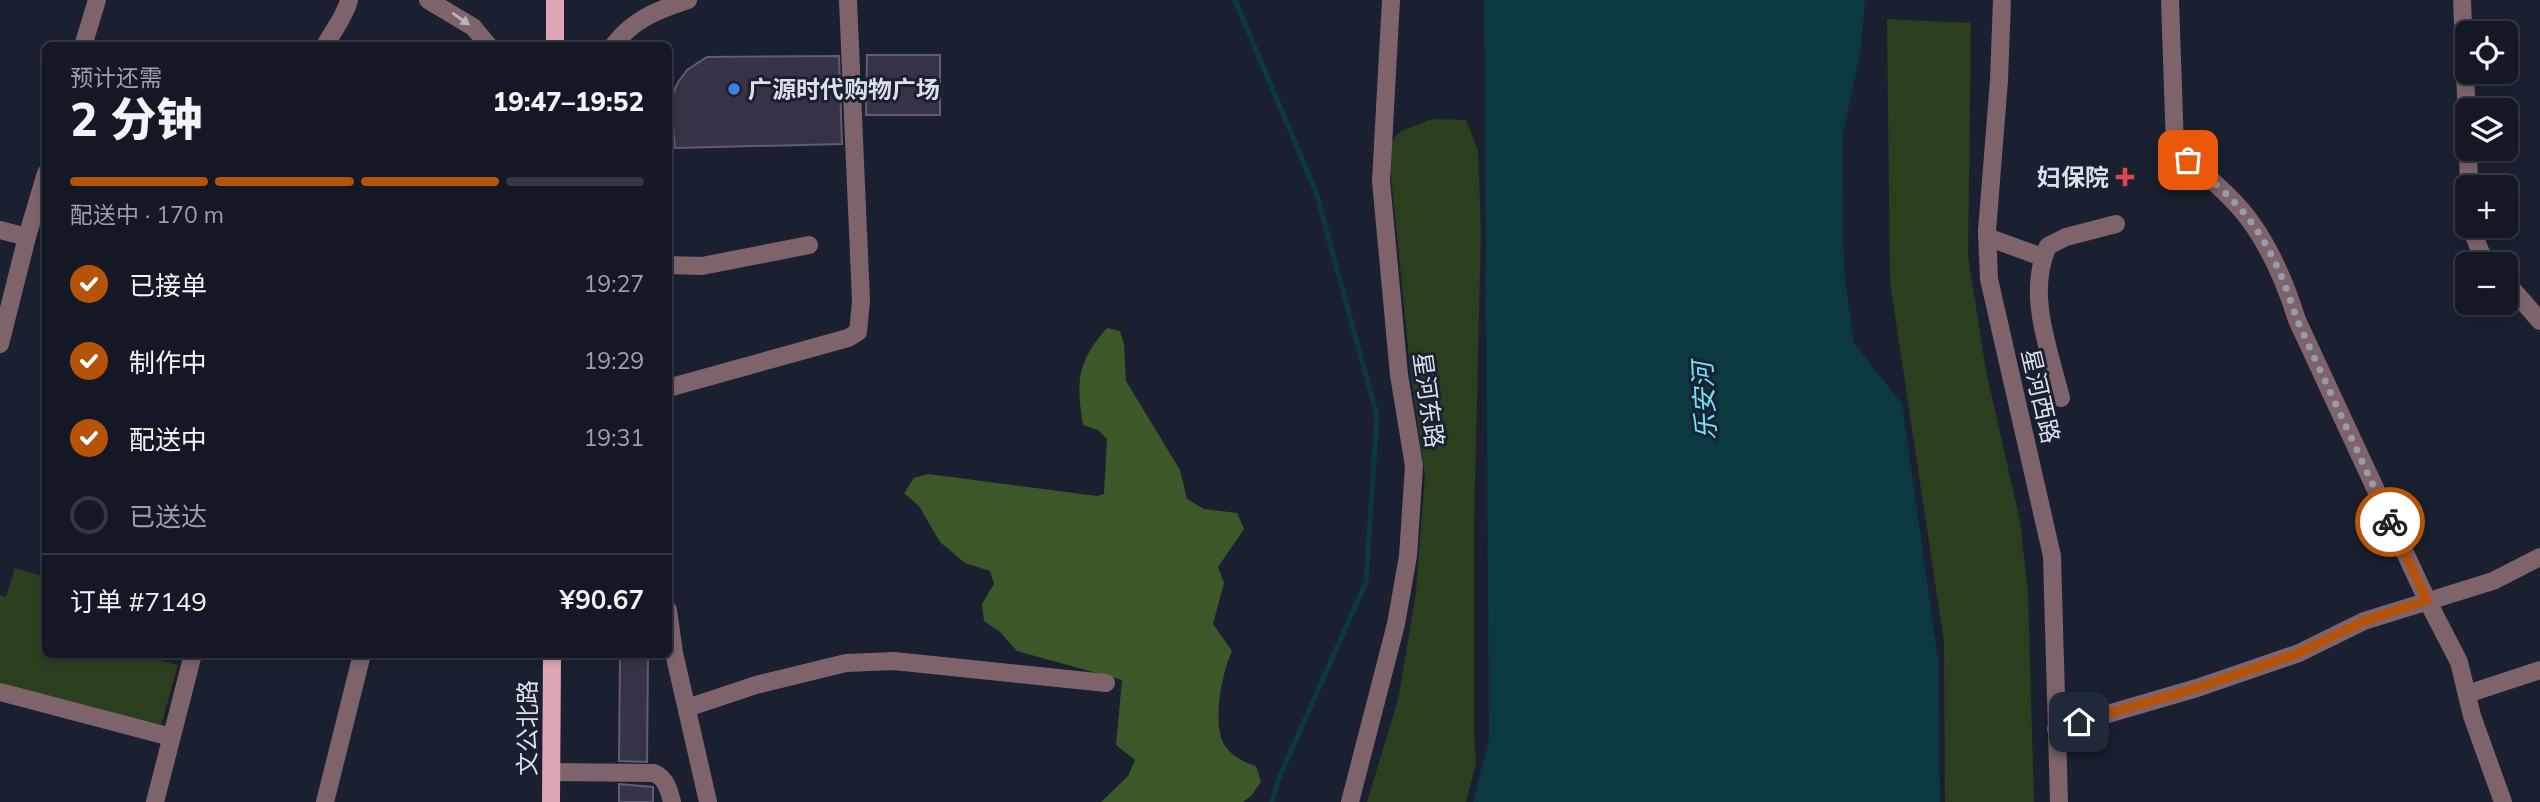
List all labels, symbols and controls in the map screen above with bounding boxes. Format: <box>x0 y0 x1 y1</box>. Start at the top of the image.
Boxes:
one-way arrow <box>452 12 470 26</box>
map controls <box>2455 21 2518 315</box>
button: locate <box>2455 21 2518 84</box>
text: 预计还需 <box>70 63 162 92</box>
place label: 广源时代购物广场 <box>748 74 940 104</box>
marker: 广源时代购物广场 <box>726 81 742 97</box>
text: 19:47–19:52 <box>493 85 644 118</box>
text: 2 分钟 <box>70 90 203 148</box>
button: layers <box>2455 98 2518 161</box>
pin <box>2158 130 2218 190</box>
icon: bag <box>2169 141 2207 179</box>
place label: 妇保院 <box>2037 162 2109 192</box>
marker: 妇保院 <box>2115 167 2135 187</box>
button: + <box>2455 175 2518 238</box>
text: 配送中 · 170 m <box>70 200 224 229</box>
button: − <box>2455 252 2518 315</box>
icon: check <box>70 265 108 303</box>
text: 已接单 <box>129 269 207 302</box>
text: 19:27 <box>584 269 644 298</box>
icon: check <box>70 342 108 380</box>
text: 制作中 <box>129 346 207 379</box>
text: 19:29 <box>584 346 644 375</box>
street label: 星河西路 <box>2016 346 2066 446</box>
street label: 星河东路 <box>1407 350 1451 450</box>
water label: 乐安河 <box>1685 356 1723 441</box>
icon: check <box>70 419 108 457</box>
text: 配送中 <box>129 423 207 456</box>
text: 19:31 <box>584 423 644 452</box>
courier <box>2355 487 2425 557</box>
text: 已送达 <box>129 500 207 533</box>
icon: bike <box>2371 503 2409 541</box>
text: ¥90.67 <box>560 583 644 616</box>
text: 订单 #7149 <box>70 585 207 618</box>
street label: 文公北路 <box>512 680 542 776</box>
pin <box>2049 692 2109 752</box>
icon: home <box>2060 703 2098 741</box>

